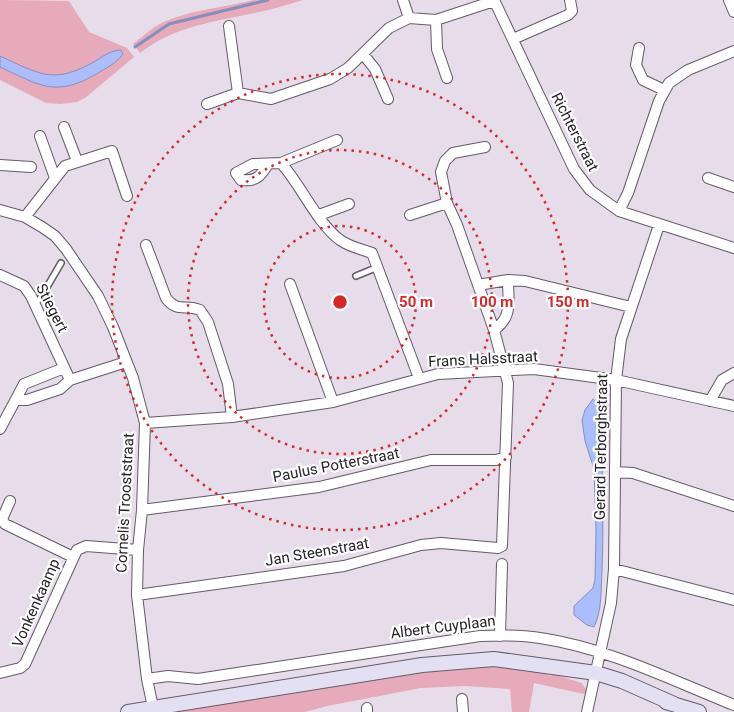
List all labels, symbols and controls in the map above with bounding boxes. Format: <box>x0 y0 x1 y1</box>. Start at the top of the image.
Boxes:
street label: Richterstraat <box>548 90 602 174</box>
street label: Stiegert <box>32 281 72 335</box>
centre of rings <box>331 293 349 311</box>
text: 50 m <box>399 293 433 311</box>
text: 100 m <box>471 293 513 311</box>
text: 150 m <box>547 293 589 311</box>
street label: Frans Halsstraat <box>428 347 538 371</box>
street label: Gerard Terborghstraat <box>591 374 611 520</box>
street label: Cornelis Trooststraat <box>112 433 138 573</box>
street label: Paulus Potterstraat <box>271 444 401 486</box>
street label: Jan Steenstraat <box>264 534 370 570</box>
street label: Vonkenkaamp <box>8 556 64 650</box>
street label: Albert Cuyplaan <box>389 612 497 642</box>

